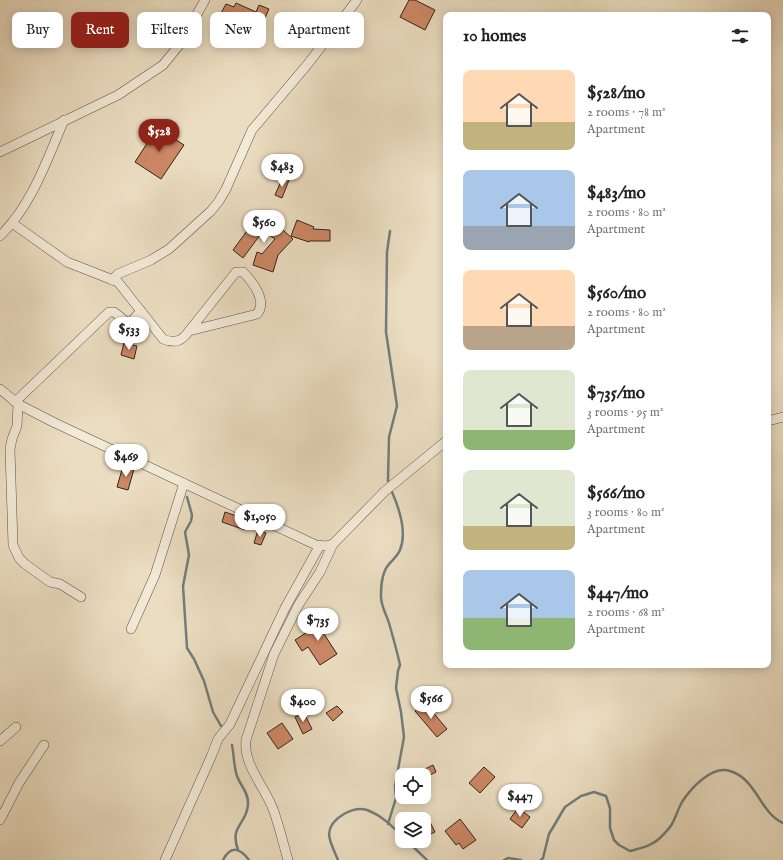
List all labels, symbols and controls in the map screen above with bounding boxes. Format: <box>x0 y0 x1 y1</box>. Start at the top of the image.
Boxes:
chip: Buy <box>12 12 63 48</box>
chip: Rent <box>71 12 129 48</box>
chip: Filters <box>137 12 202 48</box>
chip: New <box>210 12 266 48</box>
chip: Apartment <box>274 12 364 48</box>
icon: filters <box>729 25 751 47</box>
text: 10 homes <box>463 26 526 47</box>
text: $528/mo <box>587 83 645 104</box>
icon: home <box>495 86 543 134</box>
text: 2 rooms · 78 m² <box>587 104 666 121</box>
pin: $528 <box>135 119 183 153</box>
text: Apartment <box>587 121 645 138</box>
text: $528 <box>147 123 171 140</box>
pin: $483 <box>258 154 306 188</box>
text: $483 <box>270 158 294 175</box>
text: $483/mo <box>587 183 646 204</box>
icon: home <box>495 186 543 234</box>
text: 2 rooms · 80 m² <box>587 204 666 221</box>
pin: $560 <box>240 210 288 244</box>
text: $560 <box>252 214 276 231</box>
text: Apartment <box>587 221 645 238</box>
text: $560/mo <box>587 283 646 304</box>
icon: home <box>495 286 543 334</box>
text: 2 rooms · 80 m² <box>587 304 666 321</box>
pin: $533 <box>105 317 153 351</box>
text: $533 <box>118 321 140 338</box>
text: Apartment <box>587 321 645 338</box>
text: $735/mo <box>587 383 645 404</box>
icon: home <box>495 386 543 434</box>
text: 3 rooms · 95 m² <box>587 404 664 421</box>
text: Apartment <box>587 421 645 438</box>
pin: $469 <box>102 444 150 478</box>
text: $469 <box>114 448 138 465</box>
text: $566/mo <box>587 483 645 504</box>
icon: home <box>495 486 543 534</box>
pin: $1,050 <box>227 504 293 538</box>
text: 3 rooms · 80 m² <box>587 504 665 521</box>
text: $1,050 <box>244 508 276 525</box>
text: Apartment <box>587 521 645 538</box>
text: $447/mo <box>587 583 649 604</box>
icon: home <box>495 586 543 634</box>
text: 2 rooms · 68 m² <box>587 604 665 621</box>
pin: $735 <box>294 608 342 642</box>
text: $735 <box>307 612 329 629</box>
text: Apartment <box>587 621 645 638</box>
pin: $566 <box>407 686 455 720</box>
pin: $400 <box>279 689 327 723</box>
text: $566 <box>420 690 442 707</box>
text: $400 <box>290 693 316 710</box>
map controls <box>395 768 431 848</box>
button: locate <box>395 768 431 804</box>
pin: $447 <box>496 784 544 818</box>
text: $447 <box>507 788 533 805</box>
button: layers <box>395 812 431 848</box>

